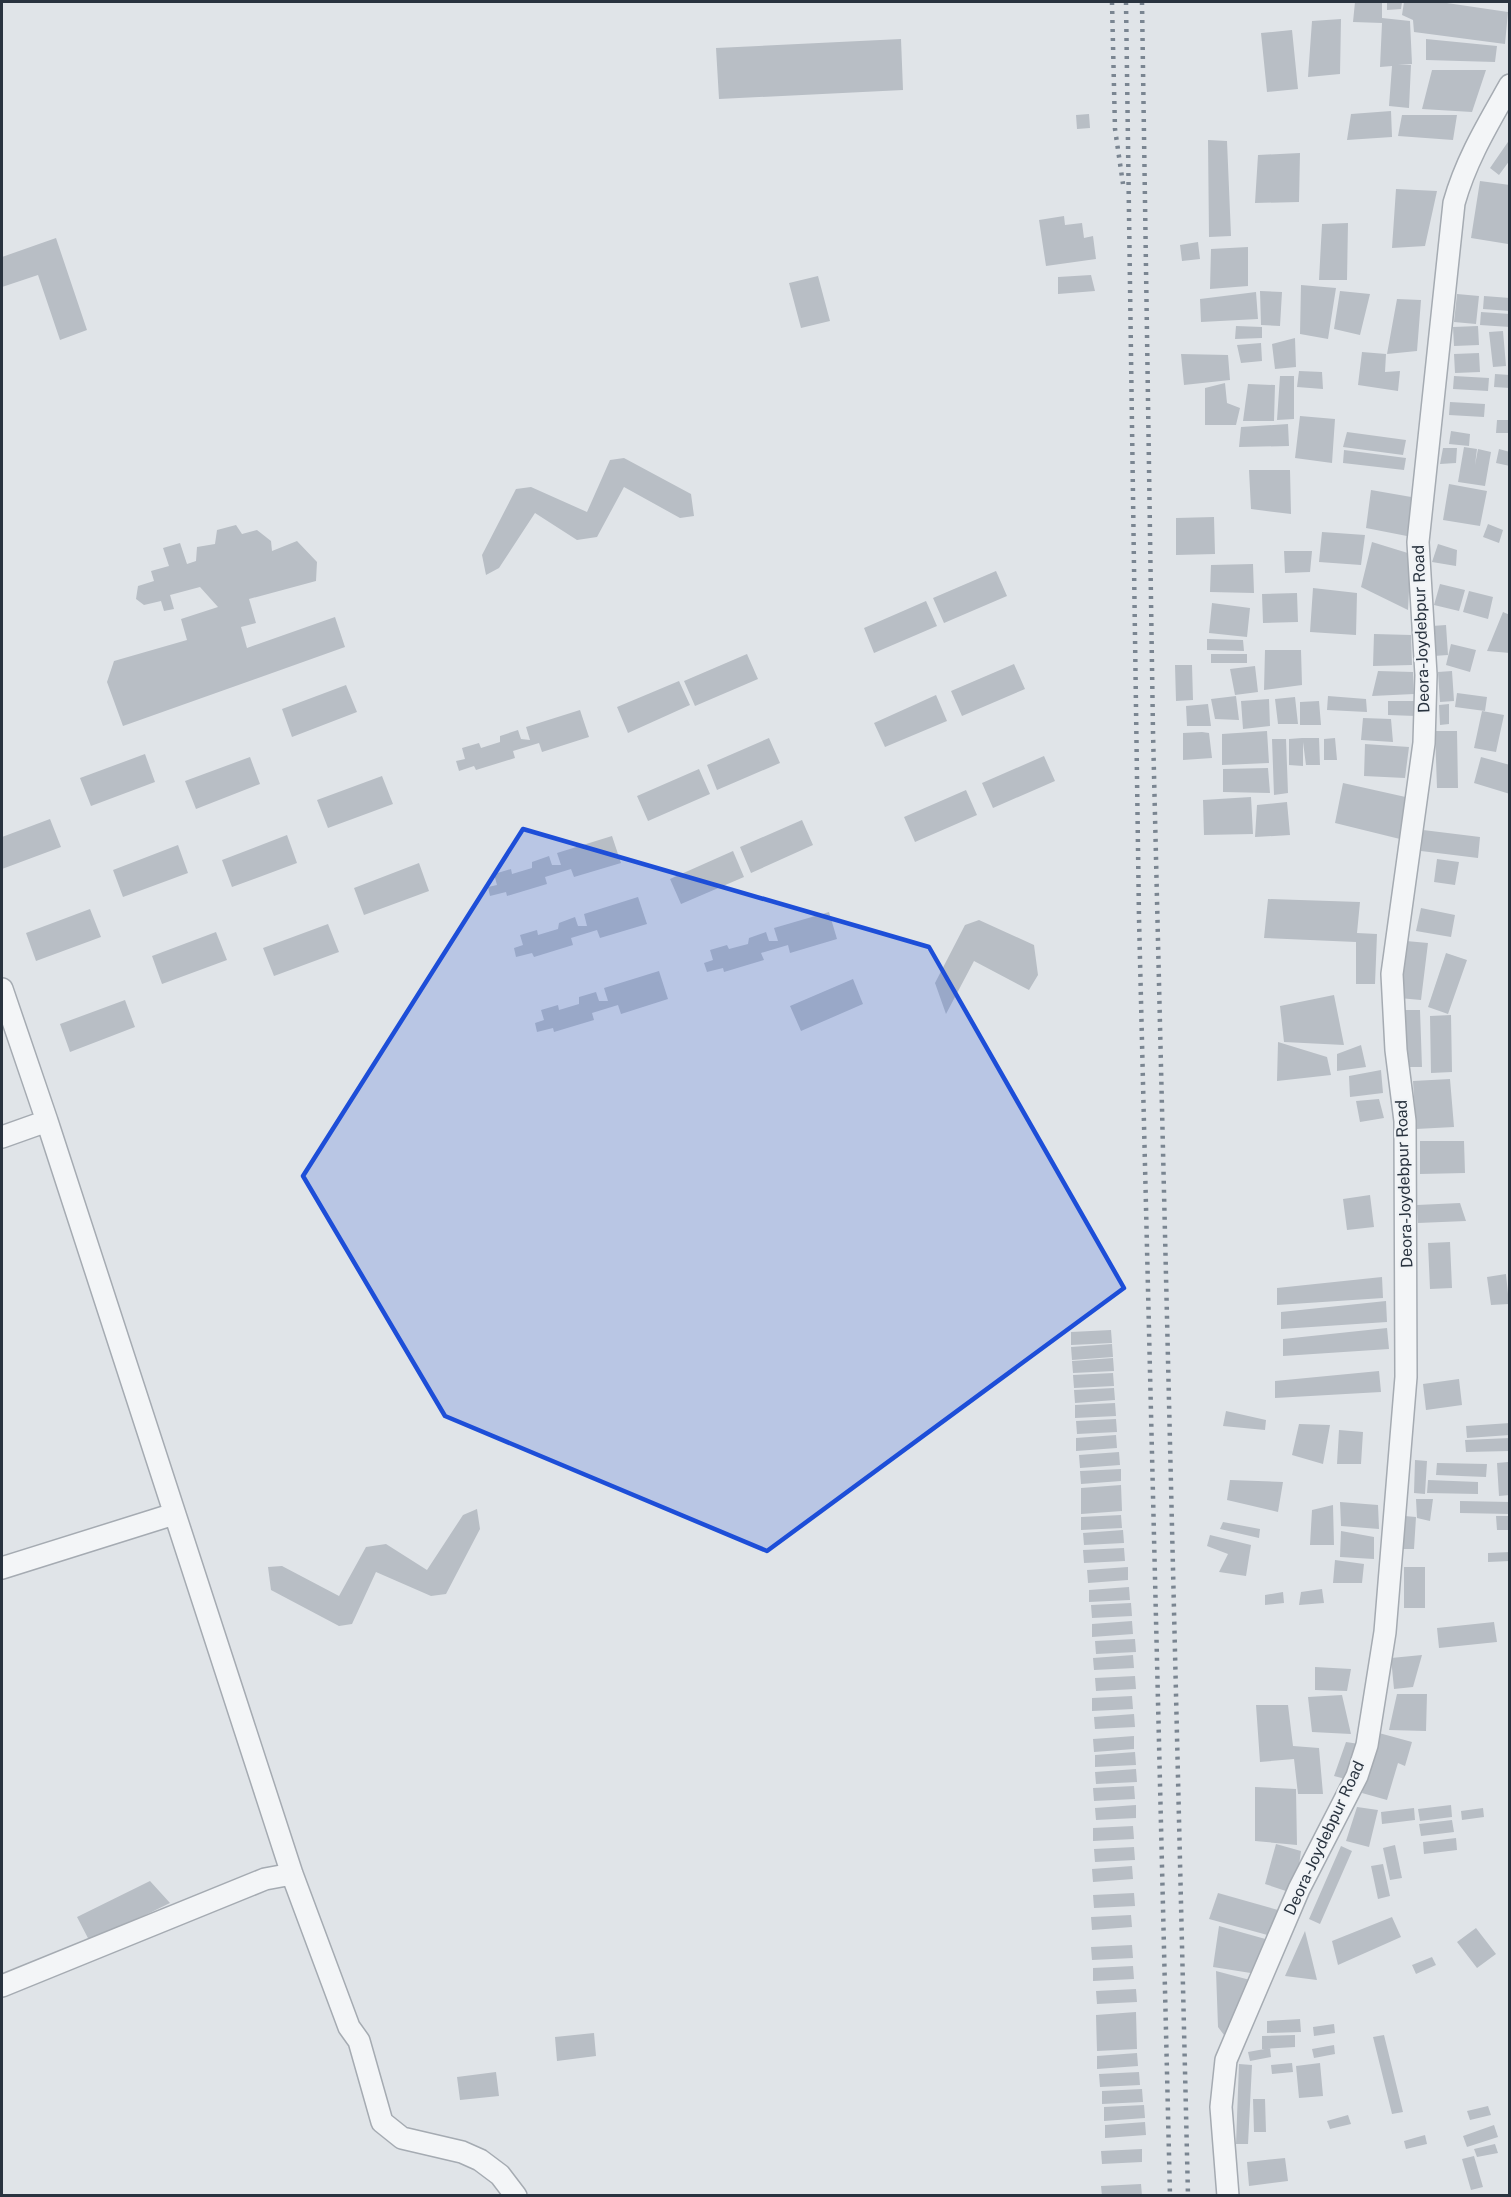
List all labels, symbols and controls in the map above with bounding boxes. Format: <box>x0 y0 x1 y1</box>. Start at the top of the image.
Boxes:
street label: Deora-Joydebpur Road <box>1409 545 1433 713</box>
street label: Deora-Joydebpur Road <box>1392 1100 1416 1268</box>
street label: Deora-Joydebpur Road <box>1280 1758 1368 1918</box>

